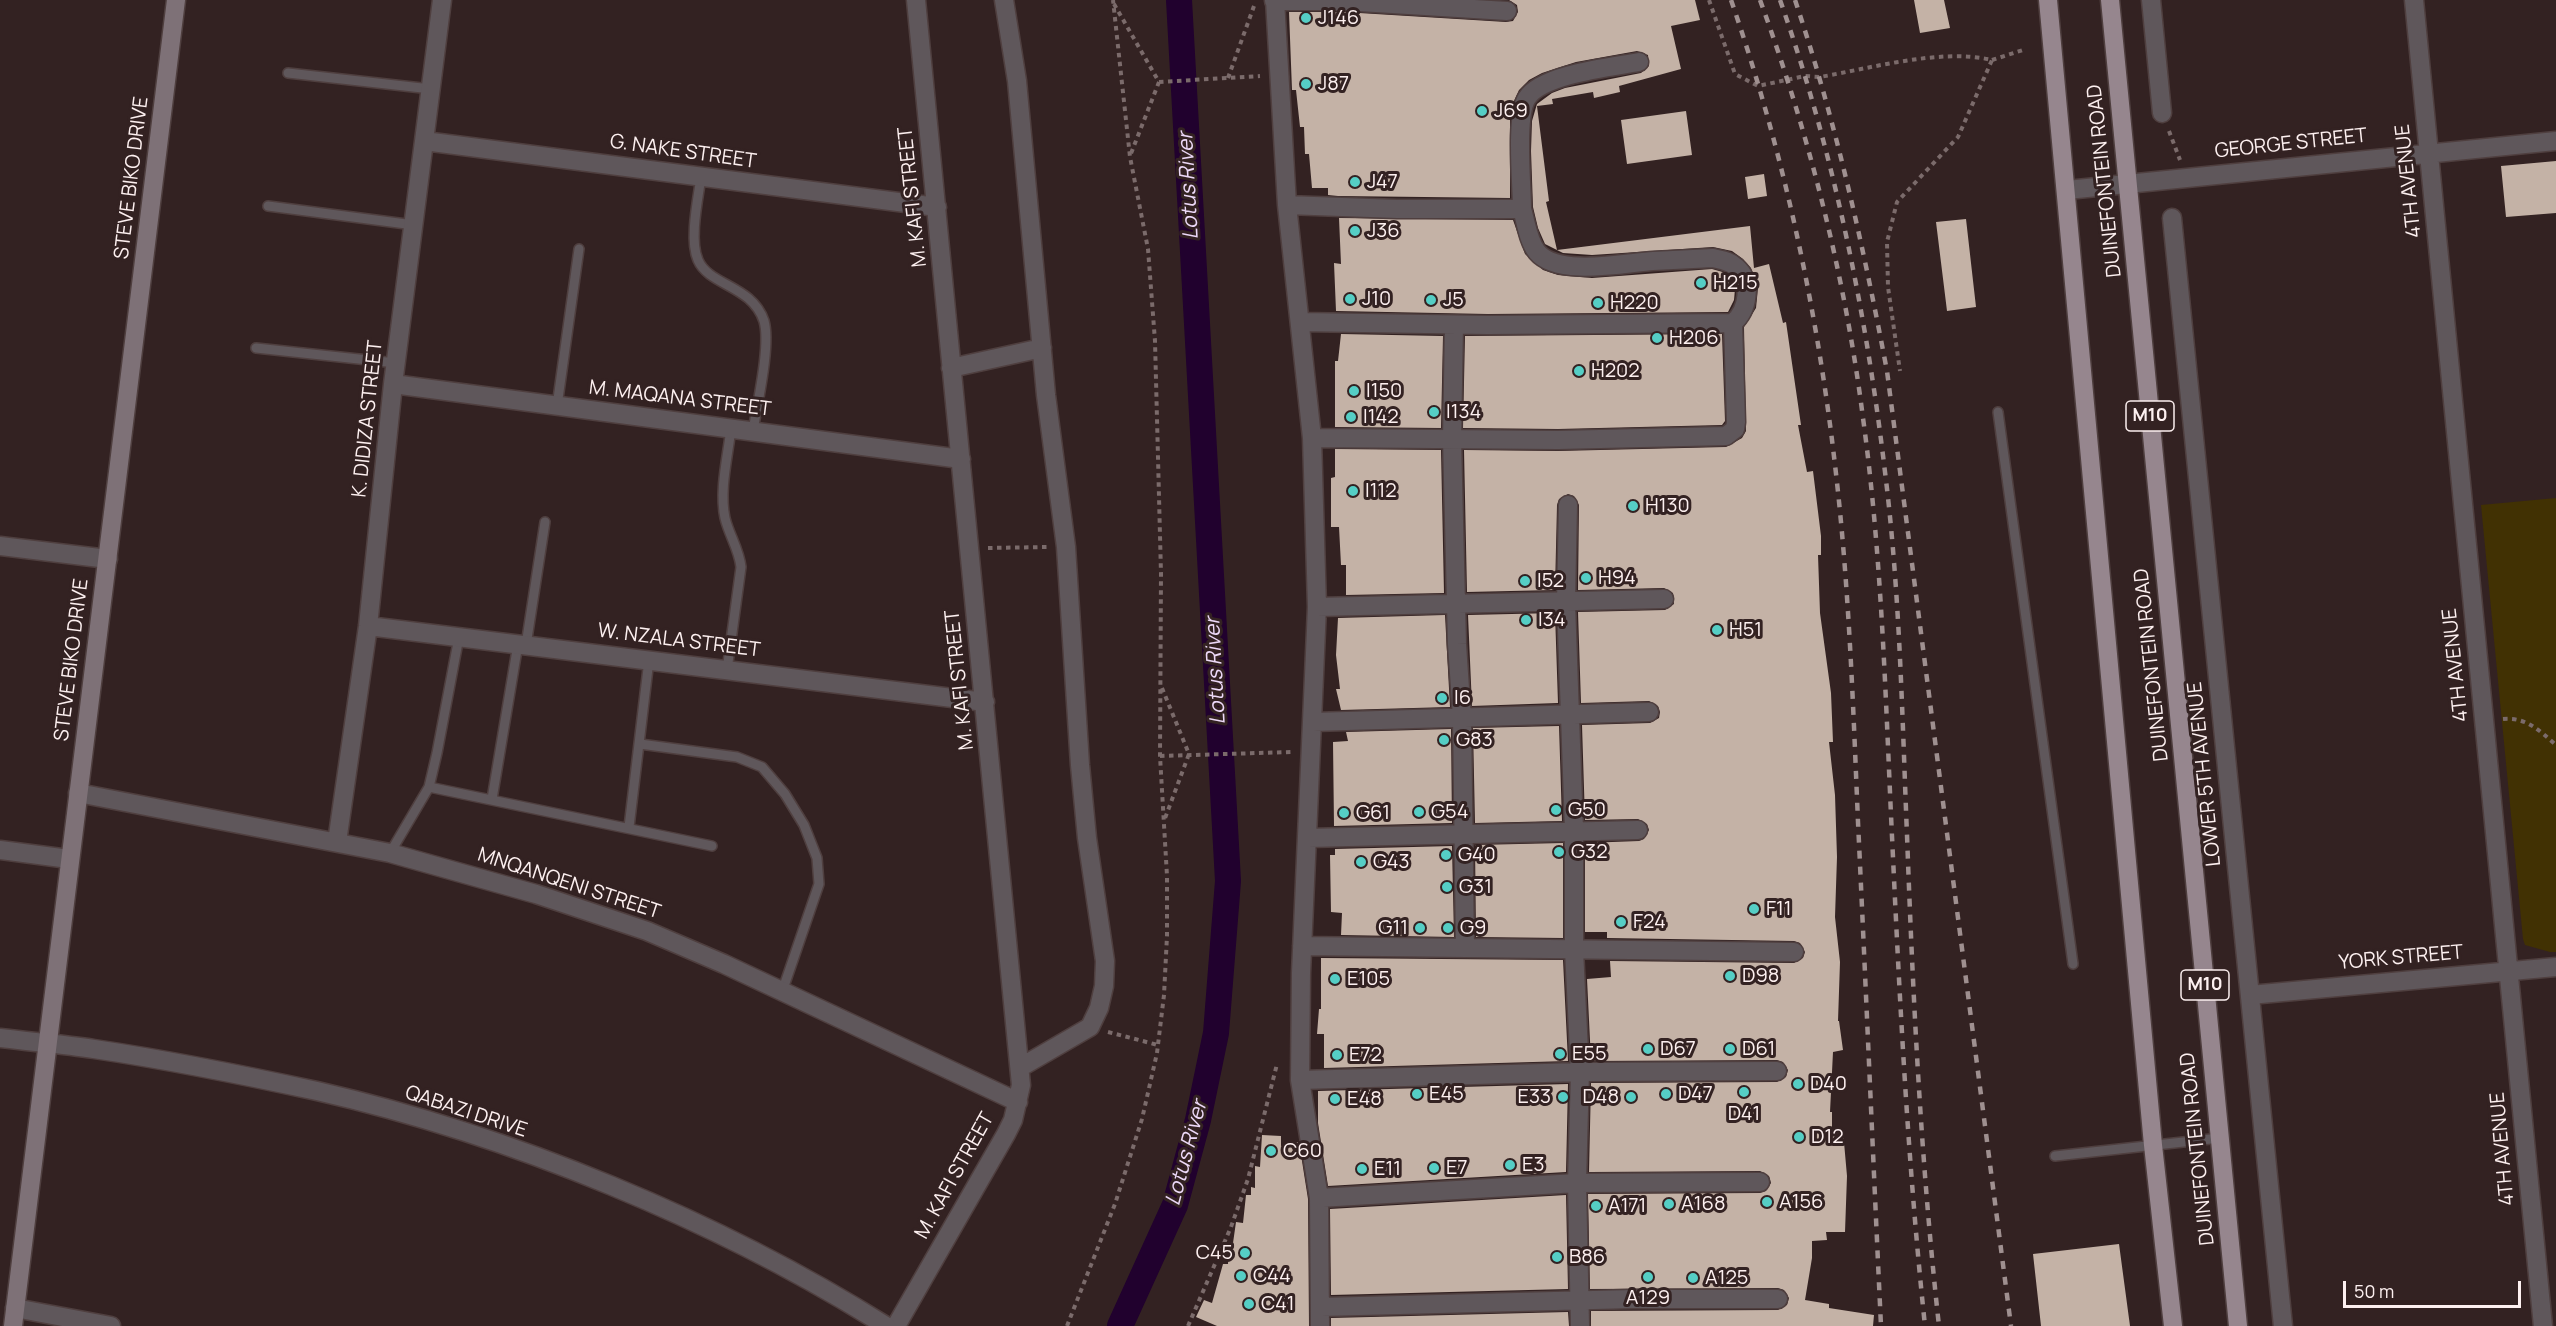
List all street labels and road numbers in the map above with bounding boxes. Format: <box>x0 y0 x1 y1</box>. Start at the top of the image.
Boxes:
street label: DUINEFONTEIN ROAD <box>2083 83 2127 279</box>
street label: STEVE BIKO DRIVE <box>110 95 154 261</box>
street label: 4TH AVENUE <box>2391 123 2427 239</box>
street label: GEORGE STREET <box>2214 124 2368 164</box>
street label: M. KAFI STREET <box>894 126 932 268</box>
street label: G. NAKE STREET <box>608 130 758 174</box>
street label: K. DIDIZA STREET <box>348 339 388 499</box>
street label: M. MAQANA STREET <box>587 376 773 422</box>
road number: M10 <box>2126 401 2174 431</box>
street label: DUINEFONTEIN ROAD <box>2130 567 2174 763</box>
street label: STEVE BIKO DRIVE <box>50 577 94 743</box>
street label: 4TH AVENUE <box>2438 607 2474 723</box>
street label: M. KAFI STREET <box>941 609 979 751</box>
street label: W. NZALA STREET <box>596 619 762 663</box>
street label: LOWER 5TH AVENUE <box>2183 681 2227 867</box>
street label: MNQANQENI STREET <box>475 843 663 925</box>
street label: YORK STREET <box>2338 941 2464 975</box>
road number: M10 <box>2181 970 2229 1000</box>
street label: DUINEFONTEIN ROAD <box>2176 1051 2220 1247</box>
street label: QABAZI DRIVE <box>402 1081 530 1143</box>
street label: 4TH AVENUE <box>2486 1091 2520 1207</box>
street label: M. KAFI STREET <box>910 1109 1000 1243</box>

